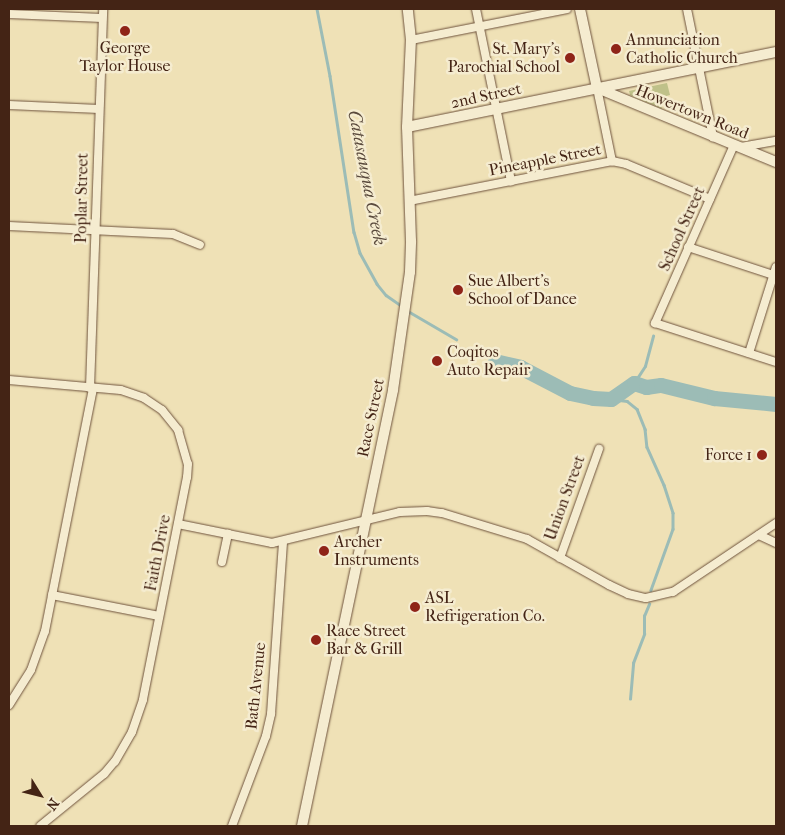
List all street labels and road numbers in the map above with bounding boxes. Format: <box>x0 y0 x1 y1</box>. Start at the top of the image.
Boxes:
street label: 2nd Street <box>449 79 523 113</box>
street label: Howertown Road <box>633 81 751 143</box>
street label: Pineapple Street <box>487 140 603 180</box>
street label: Poplar Street <box>72 153 92 243</box>
street label: School Street <box>655 184 709 274</box>
street label: Race Street <box>353 377 389 459</box>
street label: Union Street <box>541 453 589 543</box>
street label: Faith Drive <box>141 513 175 593</box>
street label: Bath Avenue <box>242 641 270 731</box>

